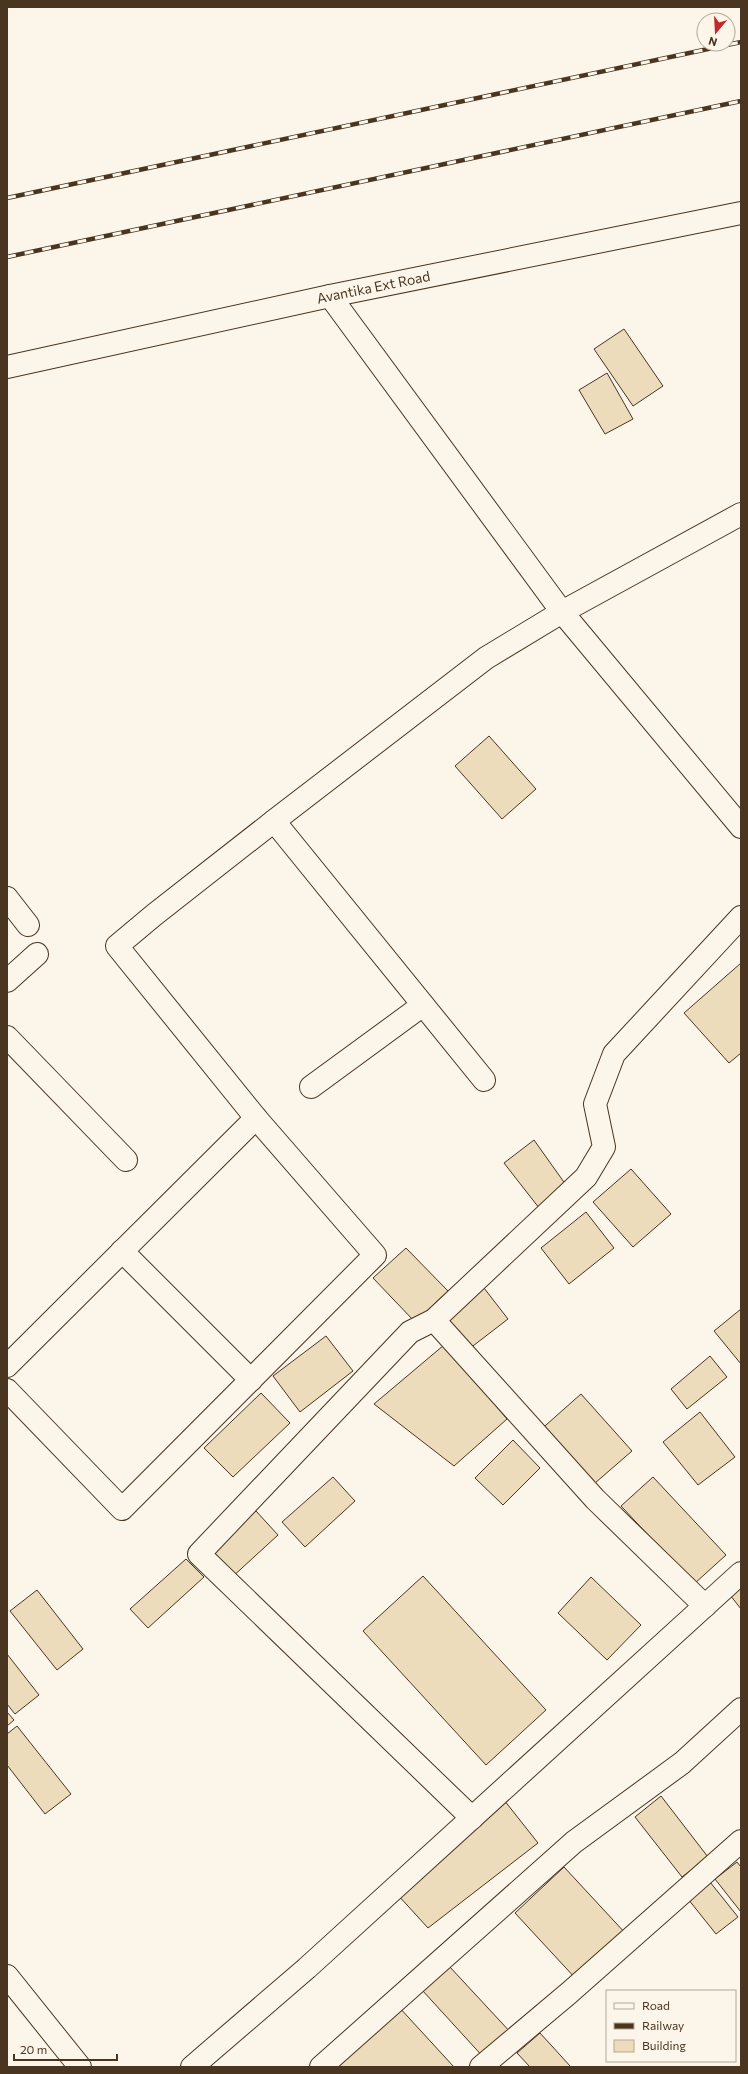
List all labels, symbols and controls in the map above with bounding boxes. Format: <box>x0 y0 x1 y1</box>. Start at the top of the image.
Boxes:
north arrow <box>696 12 736 52</box>
text: N <box>707 35 719 49</box>
street label: Avantika Ext Road <box>315 267 432 307</box>
legend <box>606 1990 736 2062</box>
text: Road <box>642 1998 670 2012</box>
text: Railway <box>642 2018 684 2032</box>
scale bar <box>14 2036 117 2062</box>
text: Building <box>642 2038 686 2052</box>
text: 20 m <box>20 2042 47 2056</box>

